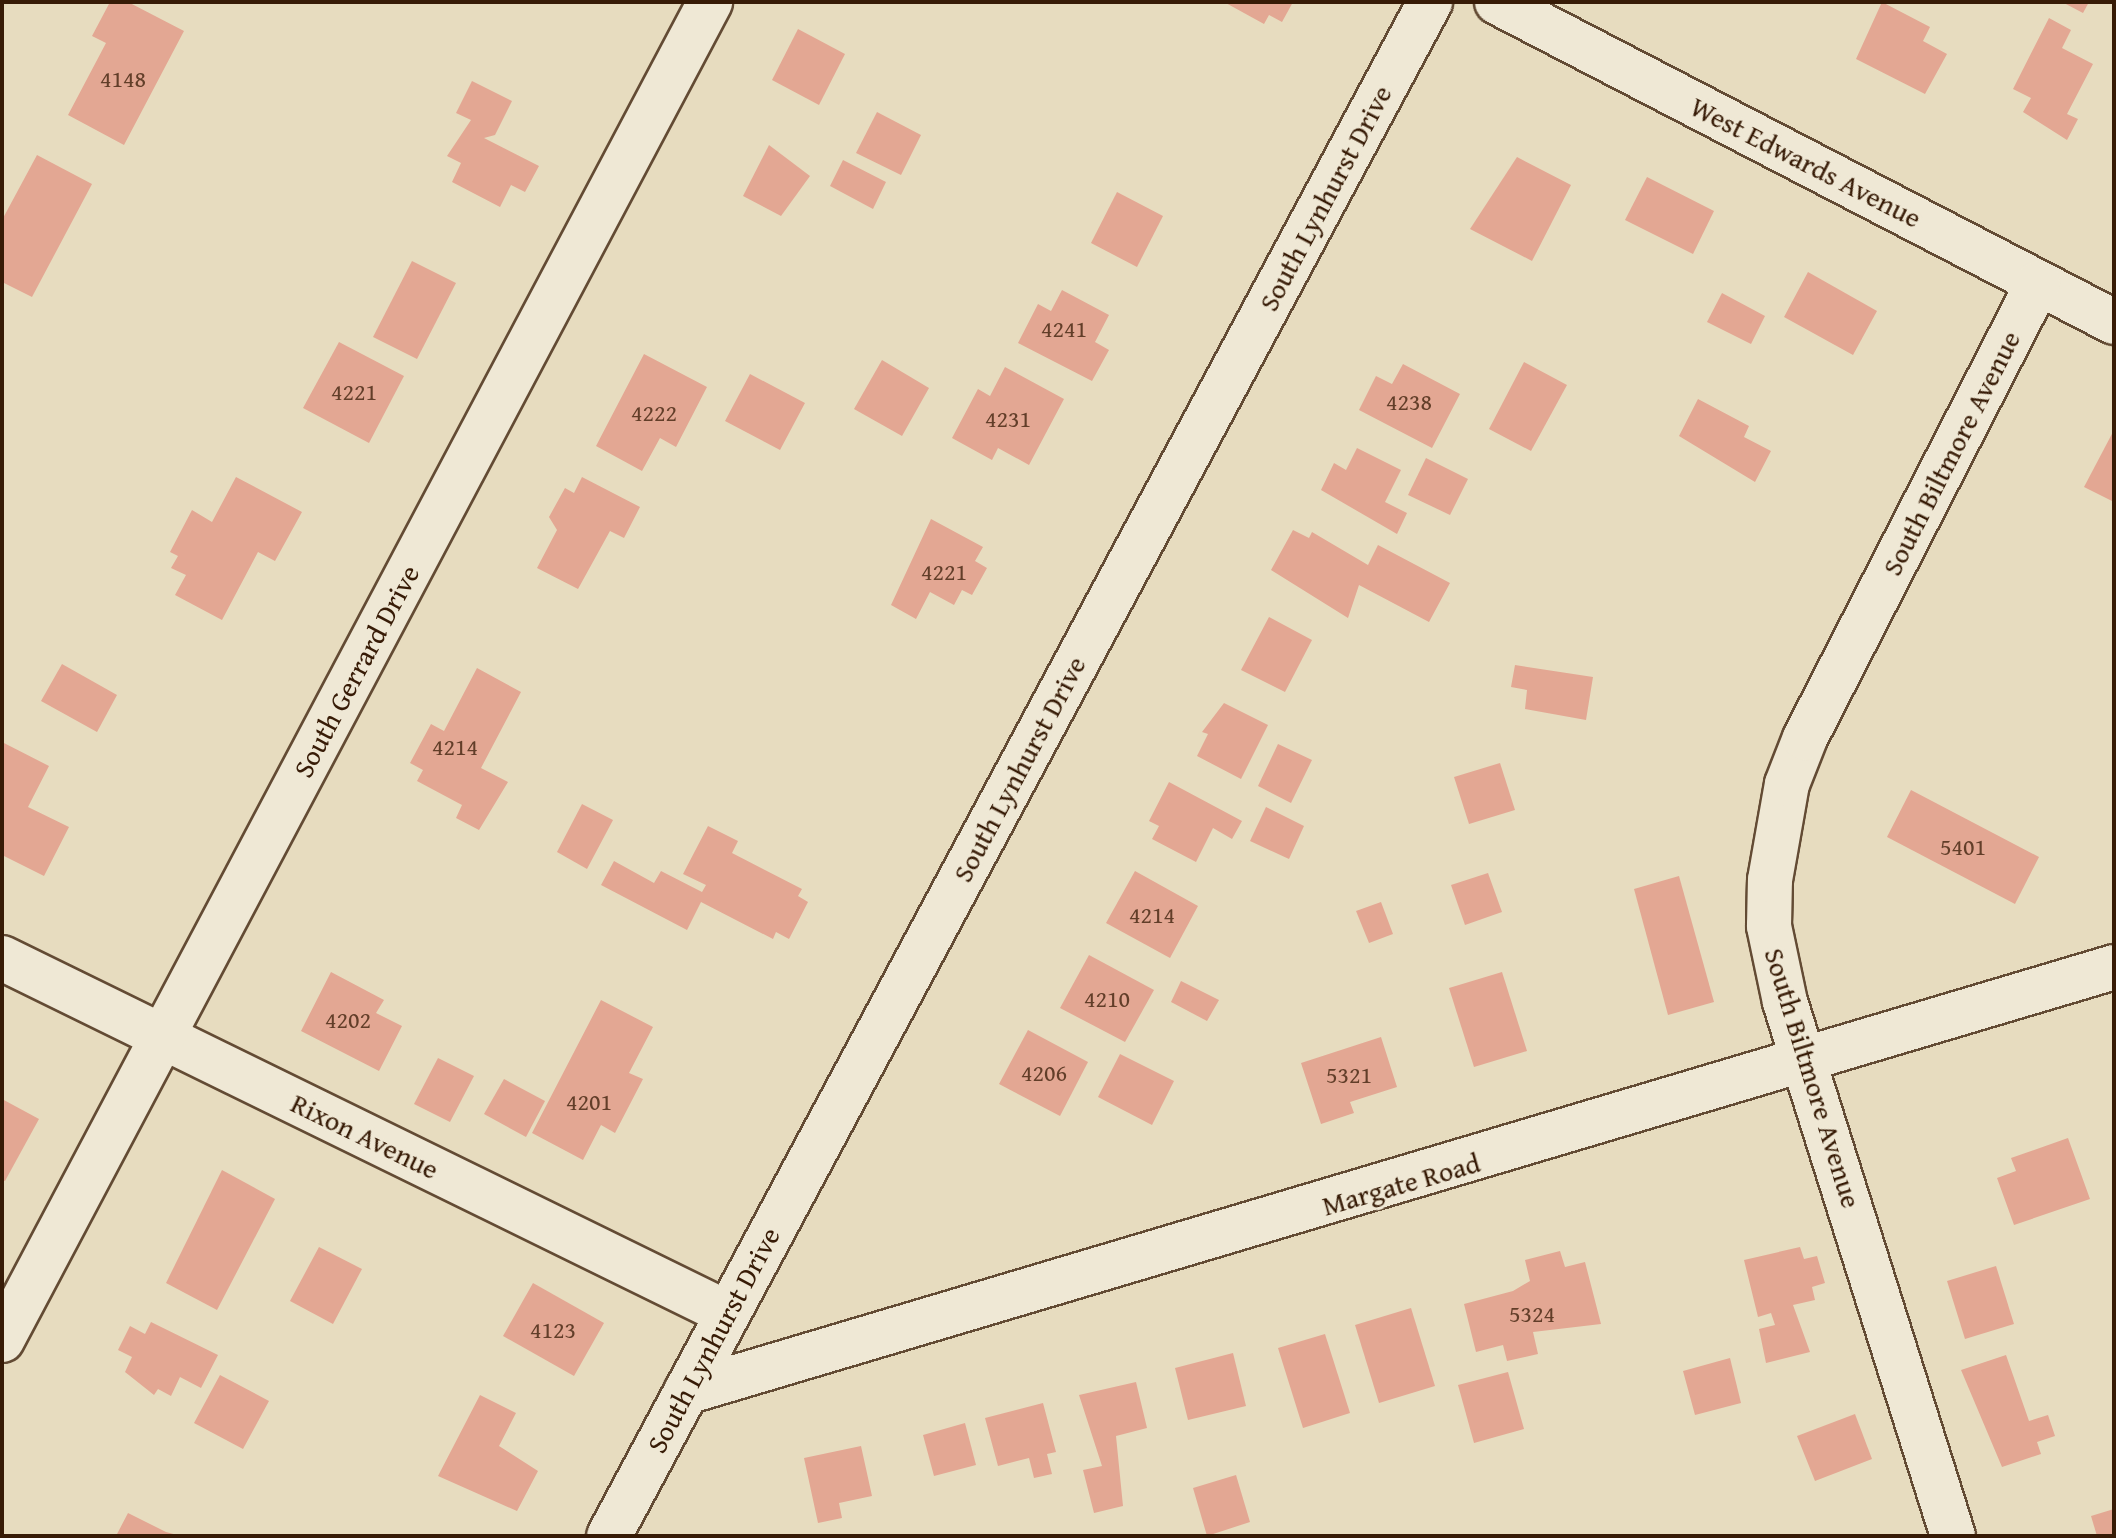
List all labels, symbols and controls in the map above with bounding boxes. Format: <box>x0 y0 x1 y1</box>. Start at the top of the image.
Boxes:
house number: 4148 <box>100 65 146 93</box>
street label: South Lynhurst Drive <box>1251 79 1399 317</box>
street label: West Edwards Avenue <box>1685 89 1927 235</box>
house number: 4241 <box>1041 315 1087 343</box>
street label: South Biltmore Avenue <box>1875 325 2027 581</box>
house number: 4221 <box>331 378 377 406</box>
house number: 4238 <box>1386 388 1432 416</box>
house number: 4222 <box>631 399 677 427</box>
house number: 4231 <box>985 405 1031 433</box>
house number: 4221 <box>921 558 967 586</box>
street label: South Gerrard Drive <box>286 559 426 783</box>
street label: South Lynhurst Drive <box>945 650 1093 888</box>
house number: 4214 <box>432 733 478 761</box>
house number: 5401 <box>1940 833 1986 861</box>
house number: 4214 <box>1129 901 1175 929</box>
street label: South Biltmore Avenue <box>1757 944 1869 1212</box>
house number: 4210 <box>1084 985 1130 1013</box>
house number: 4202 <box>325 1006 371 1034</box>
house number: 4206 <box>1021 1059 1067 1087</box>
house number: 5321 <box>1326 1061 1372 1089</box>
street label: Rixon Avenue <box>286 1086 444 1186</box>
house number: 4201 <box>566 1088 612 1116</box>
street label: Margate Road <box>1318 1145 1484 1223</box>
street label: South Lynhurst Drive <box>639 1221 787 1459</box>
house number: 5324 <box>1509 1300 1555 1328</box>
house number: 4123 <box>530 1316 576 1344</box>

